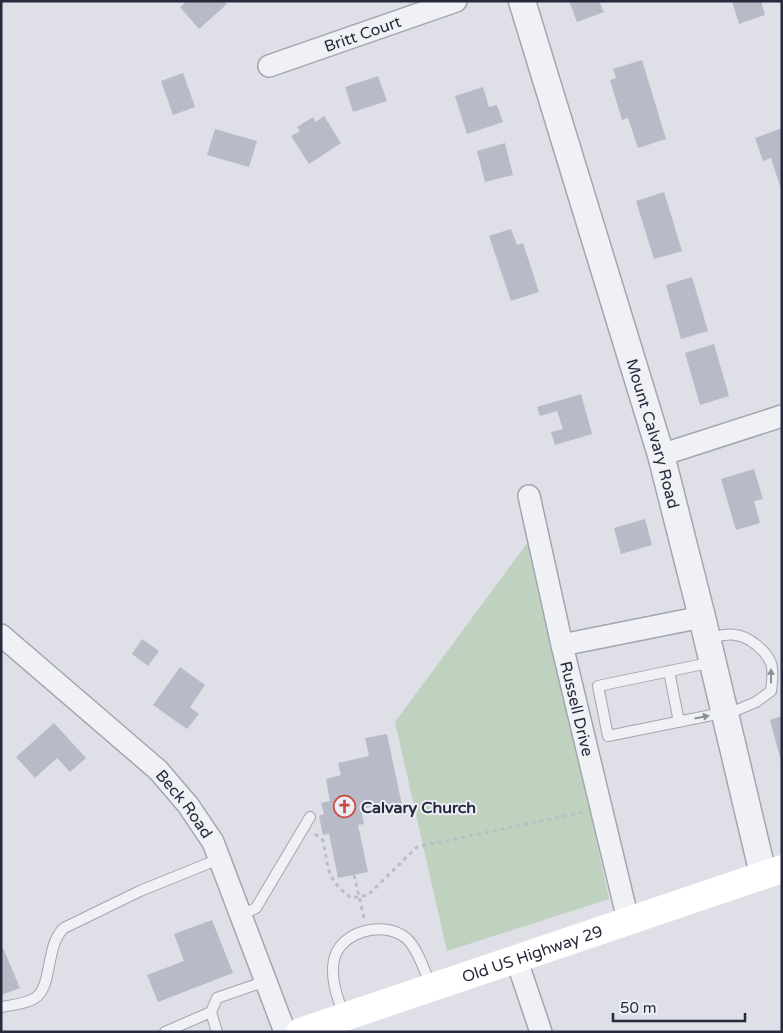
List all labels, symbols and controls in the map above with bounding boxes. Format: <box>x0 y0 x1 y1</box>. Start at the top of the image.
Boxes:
street label: Britt Court <box>322 12 404 57</box>
street label: Mount Calvary Road <box>621 356 683 511</box>
street label: Russell Drive <box>555 659 597 758</box>
one-way arrow <box>767 668 775 684</box>
one-way arrow <box>694 713 710 721</box>
street label: Beck Road <box>151 766 217 842</box>
church icon: Calvary Church <box>333 795 357 819</box>
place label: Calvary Church <box>361 798 476 818</box>
street label: Old US Highway 29 <box>459 921 605 988</box>
scale bar <box>613 990 746 1022</box>
text: 50 m <box>620 999 657 1017</box>

